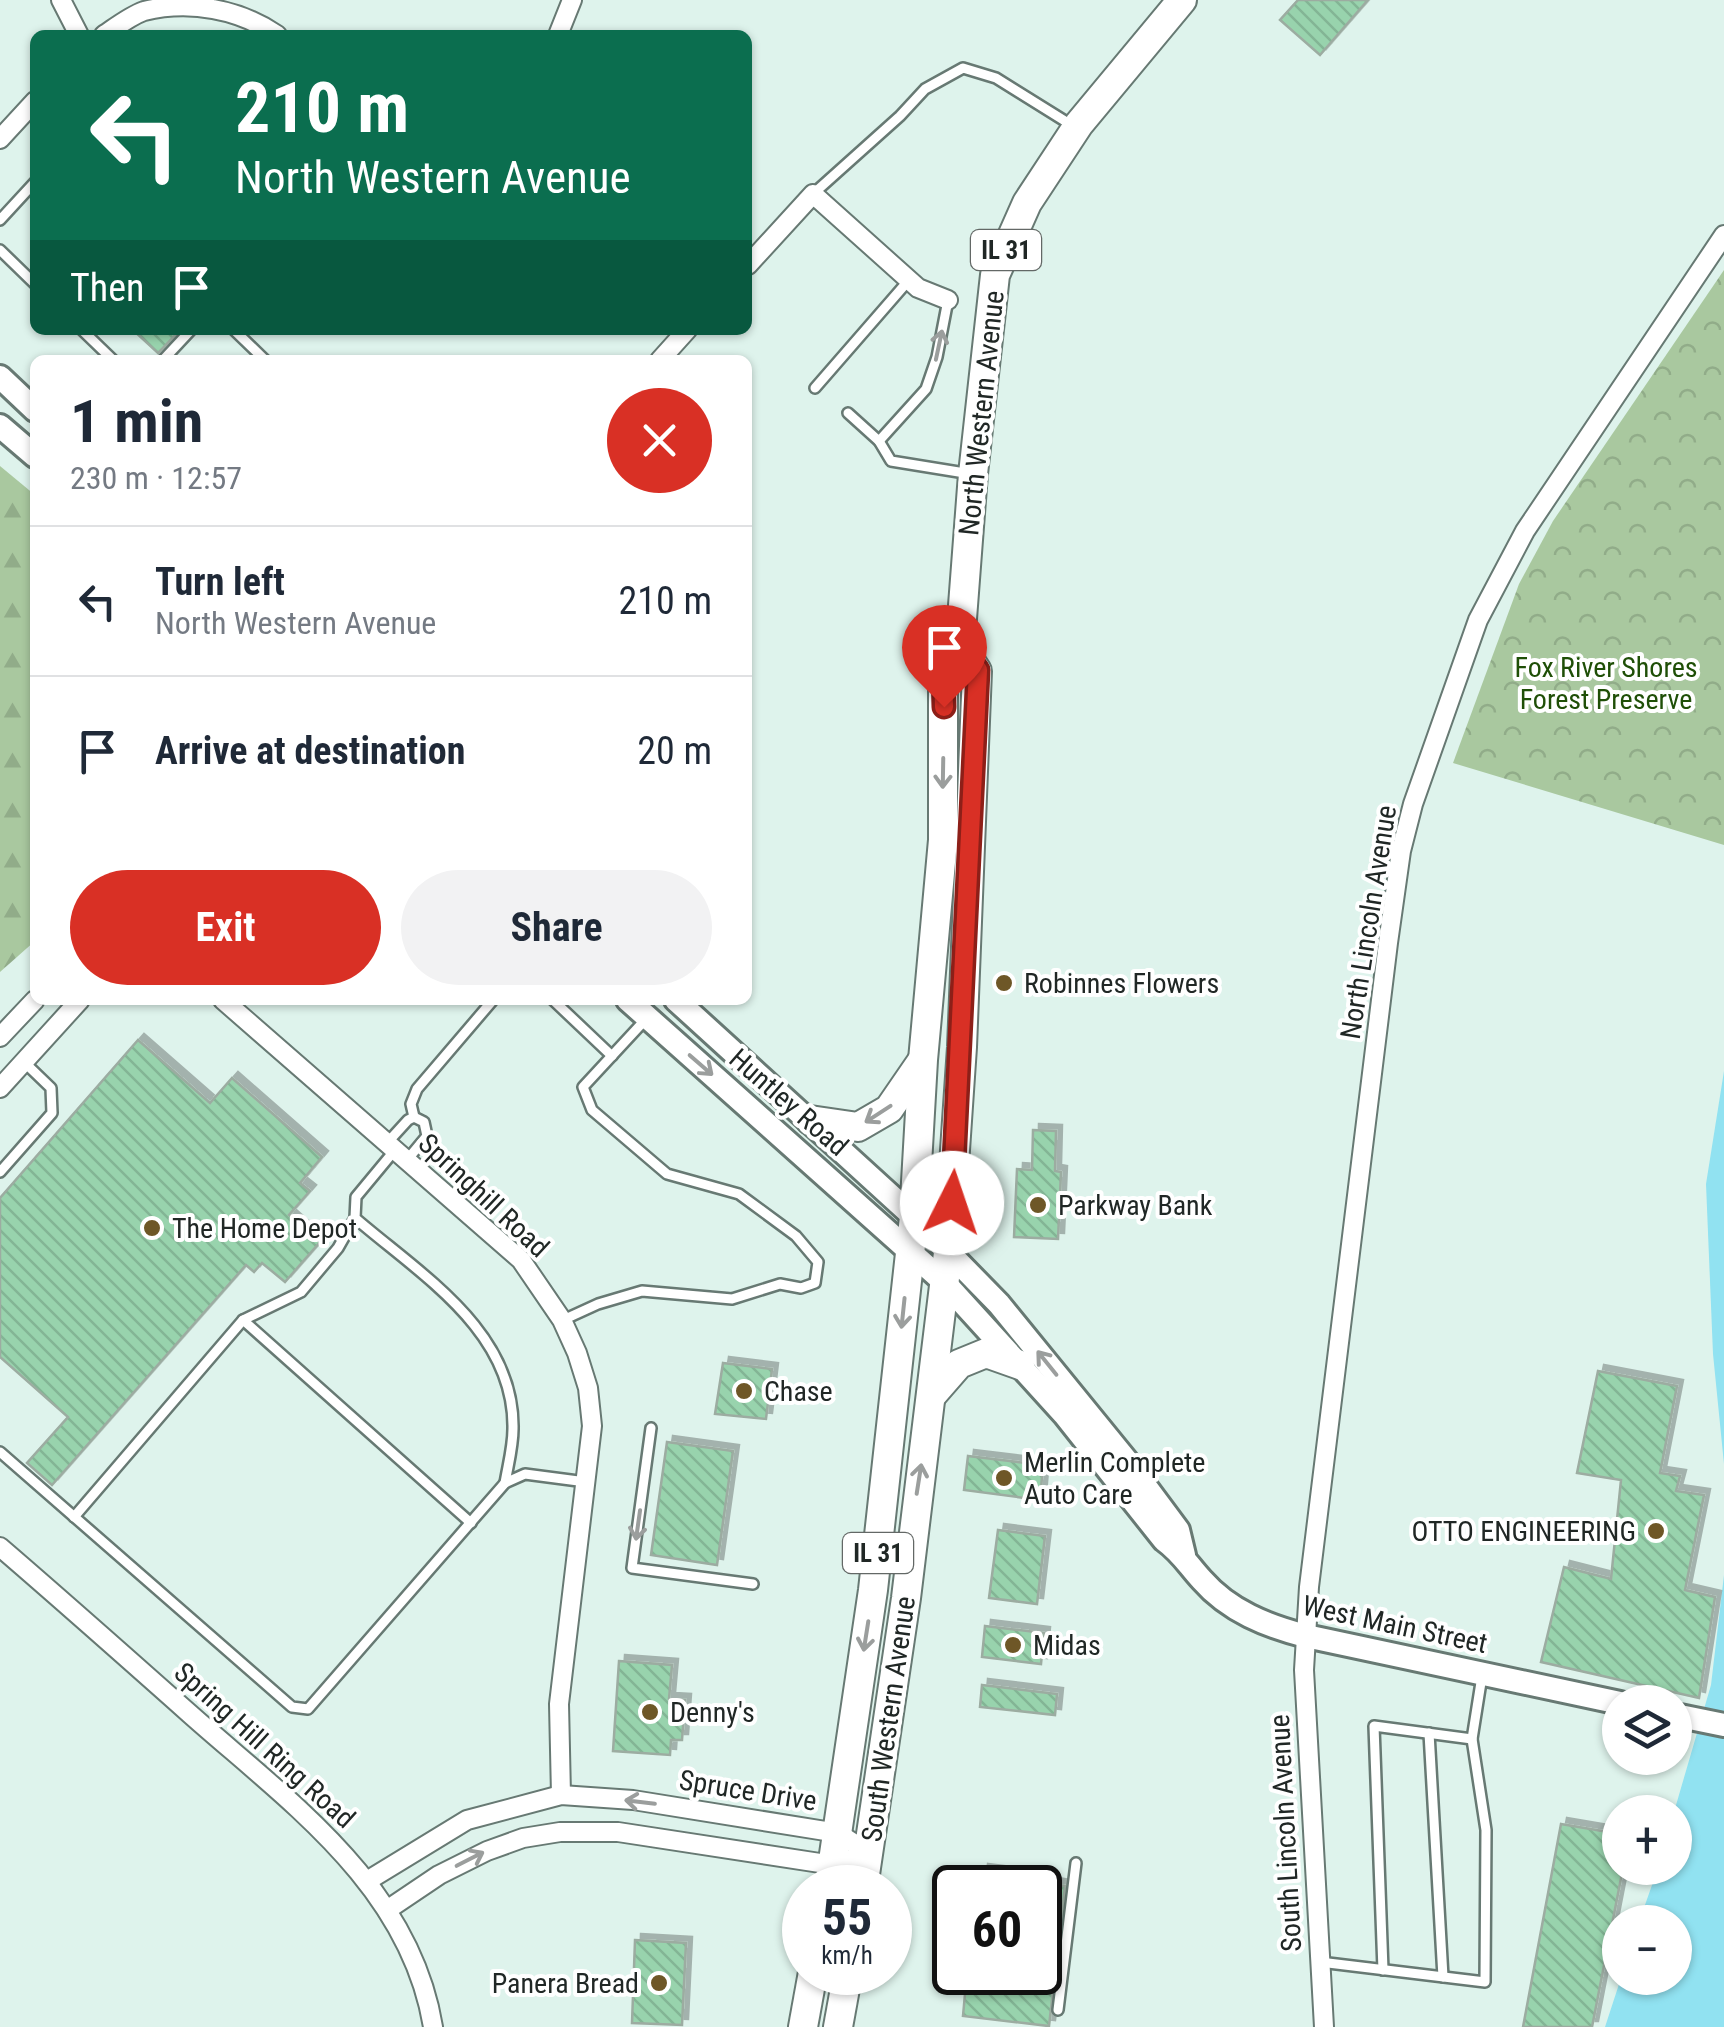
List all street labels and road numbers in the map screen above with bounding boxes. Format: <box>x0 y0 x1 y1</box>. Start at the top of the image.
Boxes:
road number: IL 31 <box>971 230 1041 270</box>
street label: North Western Avenue <box>952 289 1011 537</box>
street label: North Lincoln Avenue <box>1334 803 1403 1041</box>
street label: Huntley Road <box>723 1042 855 1163</box>
street label: Springhill Road <box>412 1127 556 1264</box>
road number: IL 31 <box>843 1533 913 1573</box>
street label: West Main Street <box>1299 1589 1490 1660</box>
street label: South Western Avenue <box>855 1594 922 1844</box>
street label: Spring Hill Ring Road <box>168 1656 362 1835</box>
street label: South Lincoln Avenue <box>1263 1713 1308 1953</box>
street label: Spruce Drive <box>677 1763 819 1818</box>

